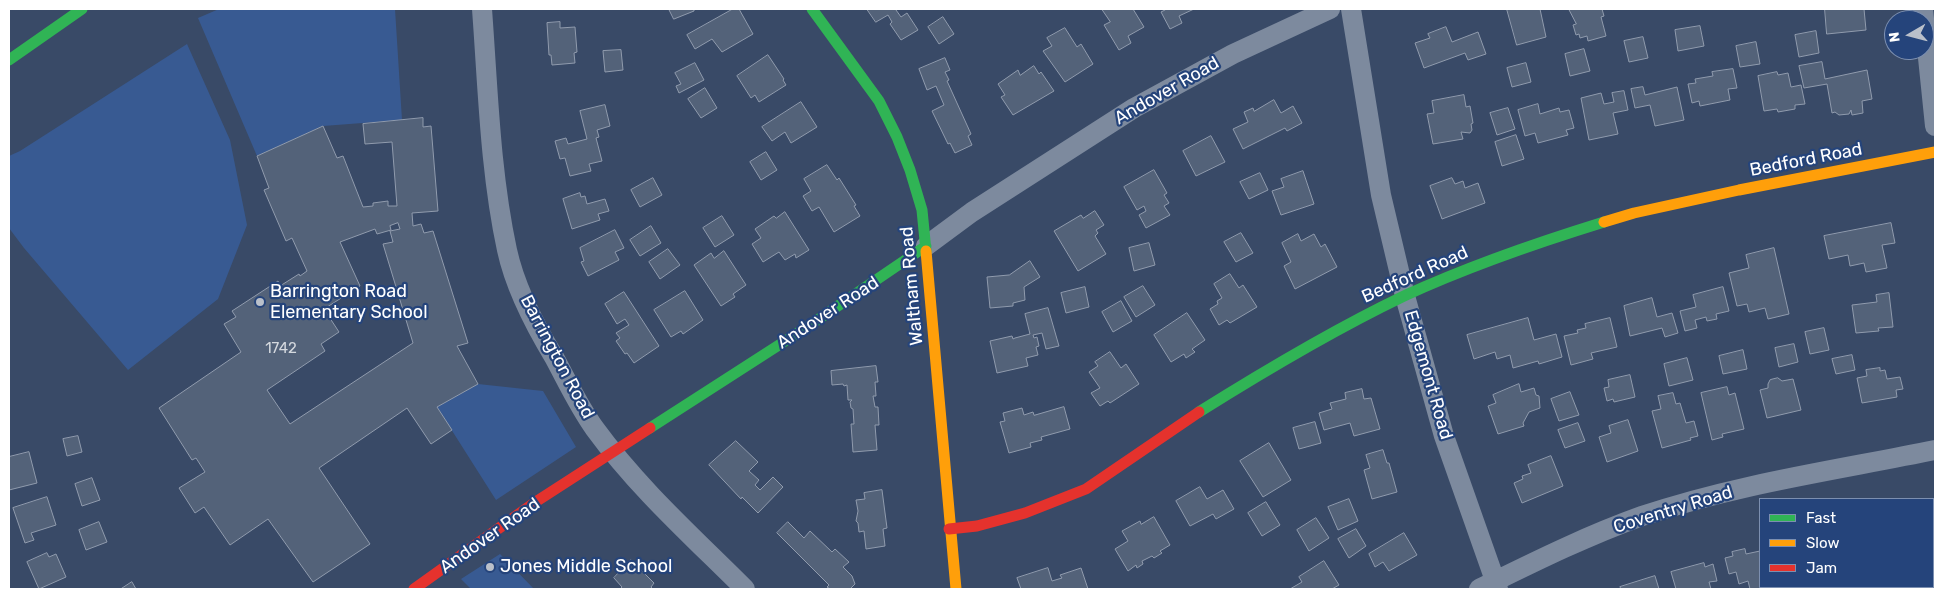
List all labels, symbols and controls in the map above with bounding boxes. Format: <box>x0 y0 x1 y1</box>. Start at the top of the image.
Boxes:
north arrow <box>1884 10 1934 60</box>
text: N <box>1886 31 1904 43</box>
street label: Andover Road <box>1111 52 1223 130</box>
street label: Bedford Road <box>1748 138 1864 182</box>
street label: Waltham Road <box>896 226 928 346</box>
street label: Bedford Road <box>1358 242 1472 308</box>
street label: Andover Road <box>773 272 883 354</box>
place label: Barrington Road Elementary School <box>270 281 428 324</box>
street label: Barrington Road <box>515 291 599 423</box>
marker: Barrington Road Elementary School <box>254 296 266 308</box>
street label: Edgemont Road <box>1399 308 1457 442</box>
house number: 1742 <box>265 340 297 358</box>
street label: Coventry Road <box>1611 482 1735 538</box>
street label: Andover Road <box>436 494 544 578</box>
legend <box>1759 498 1934 588</box>
text: Fast <box>1806 509 1836 527</box>
text: Slow <box>1806 534 1839 552</box>
place label: Jones Middle School <box>500 556 672 578</box>
text: Jam <box>1806 559 1837 577</box>
marker: Jones Middle School <box>484 561 496 573</box>

